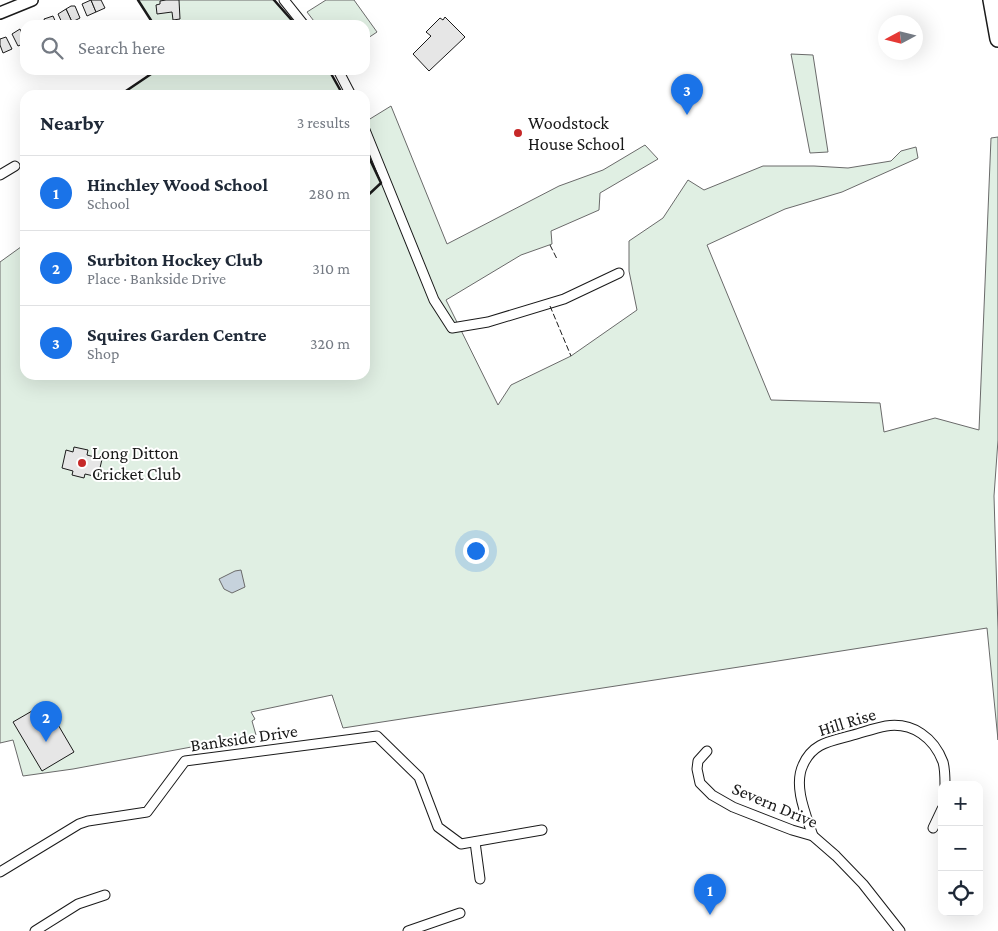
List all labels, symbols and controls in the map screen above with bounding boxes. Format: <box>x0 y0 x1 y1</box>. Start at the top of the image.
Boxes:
north arrow <box>878 15 923 60</box>
search box <box>20 20 370 75</box>
icon: search <box>38 34 66 62</box>
text: Search here <box>78 37 165 58</box>
pin: 3 <box>671 74 703 115</box>
text: Nearby <box>40 111 104 135</box>
place label: Woodstock House School <box>528 113 625 154</box>
text: 3 results <box>297 114 350 131</box>
marker: Woodstock House School <box>512 127 524 139</box>
text: Hinchley Wood School <box>87 174 268 195</box>
text: 1 <box>53 185 59 202</box>
text: 280 m <box>309 185 350 202</box>
text: School <box>87 195 130 212</box>
text: Surbiton Hockey Club <box>87 249 263 270</box>
text: 2 <box>52 260 60 277</box>
text: 310 m <box>312 260 350 277</box>
text: Place · Bankside Drive <box>87 270 226 287</box>
text: Squires Garden Centre <box>87 324 267 345</box>
text: 3 <box>52 335 60 352</box>
text: 320 m <box>310 335 350 352</box>
text: Shop <box>87 345 119 362</box>
place label: Long Ditton Cricket Club <box>92 443 181 484</box>
marker: Long Ditton Cricket Club <box>76 457 88 469</box>
your location <box>463 538 489 564</box>
pin: 2 <box>30 701 62 742</box>
street label: Hill Rise <box>816 704 878 740</box>
street label: Bankside Drive <box>189 721 299 755</box>
street label: Severn Drive <box>729 778 821 832</box>
map controls <box>938 781 983 916</box>
button: + <box>938 781 983 826</box>
button: − <box>938 826 983 871</box>
button: locate <box>938 871 983 916</box>
pin: 1 <box>694 874 726 915</box>

